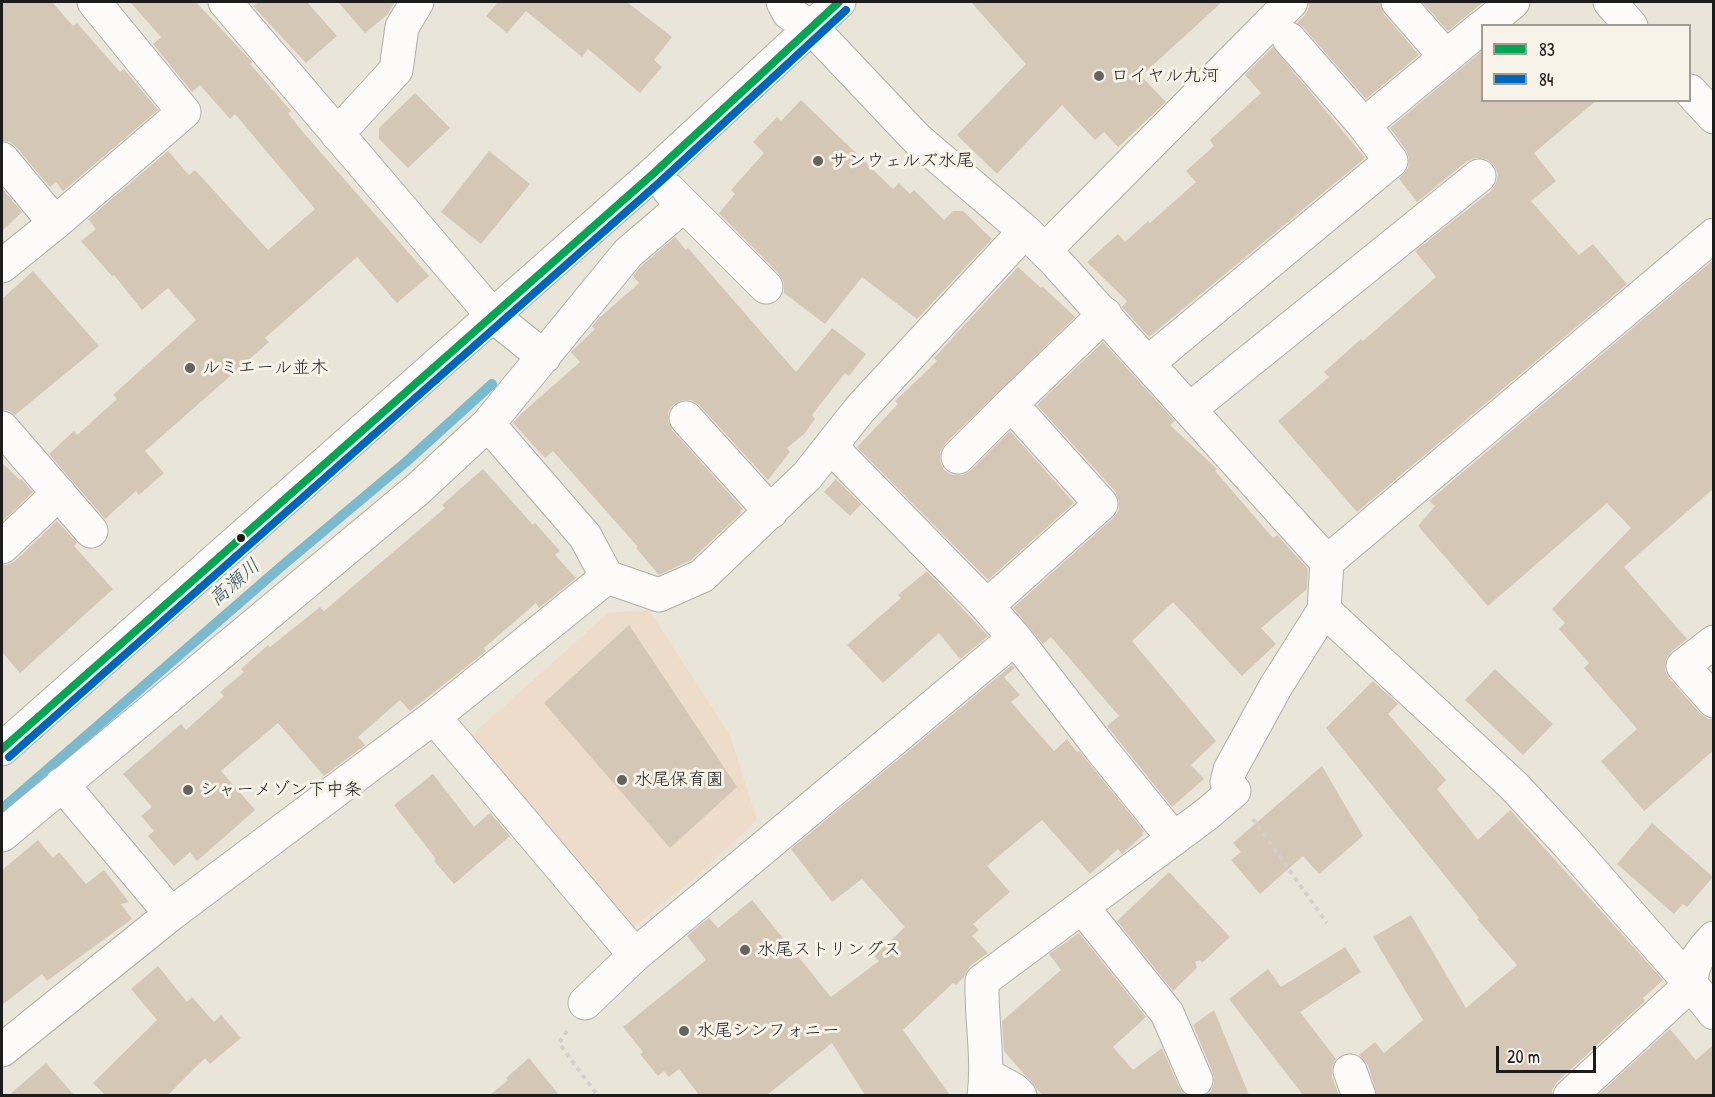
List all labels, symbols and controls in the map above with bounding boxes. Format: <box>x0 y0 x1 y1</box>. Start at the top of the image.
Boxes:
legend <box>1481 24 1691 102</box>
text: 83 <box>1539 37 1555 62</box>
place label: ロイヤル九河 <box>1111 65 1219 87</box>
text: 84 <box>1539 67 1554 92</box>
marker: ロイヤル九河 <box>1092 69 1106 83</box>
place label: サンウェルズ水尾 <box>830 150 974 172</box>
marker: サンウェルズ水尾 <box>811 154 825 168</box>
place label: ルミエール並木 <box>202 357 328 379</box>
marker: ルミエール並木 <box>183 361 197 375</box>
unlabelled marker <box>235 532 247 544</box>
water label: 高瀬川 <box>204 554 266 612</box>
place label: 水尾保育園 <box>634 769 724 791</box>
marker: 水尾保育園 <box>615 773 629 787</box>
place label: シャーメゾン下中条 <box>200 779 362 801</box>
marker: シャーメゾン下中条 <box>181 783 195 797</box>
place label: 水尾ストリングス <box>757 939 901 961</box>
marker: 水尾ストリングス <box>738 943 752 957</box>
place label: 水尾シンフォニー <box>696 1020 840 1042</box>
marker: 水尾シンフォニー <box>677 1024 691 1038</box>
scale bar <box>1499 1034 1600 1072</box>
text: 20 m <box>1507 1044 1540 1069</box>

